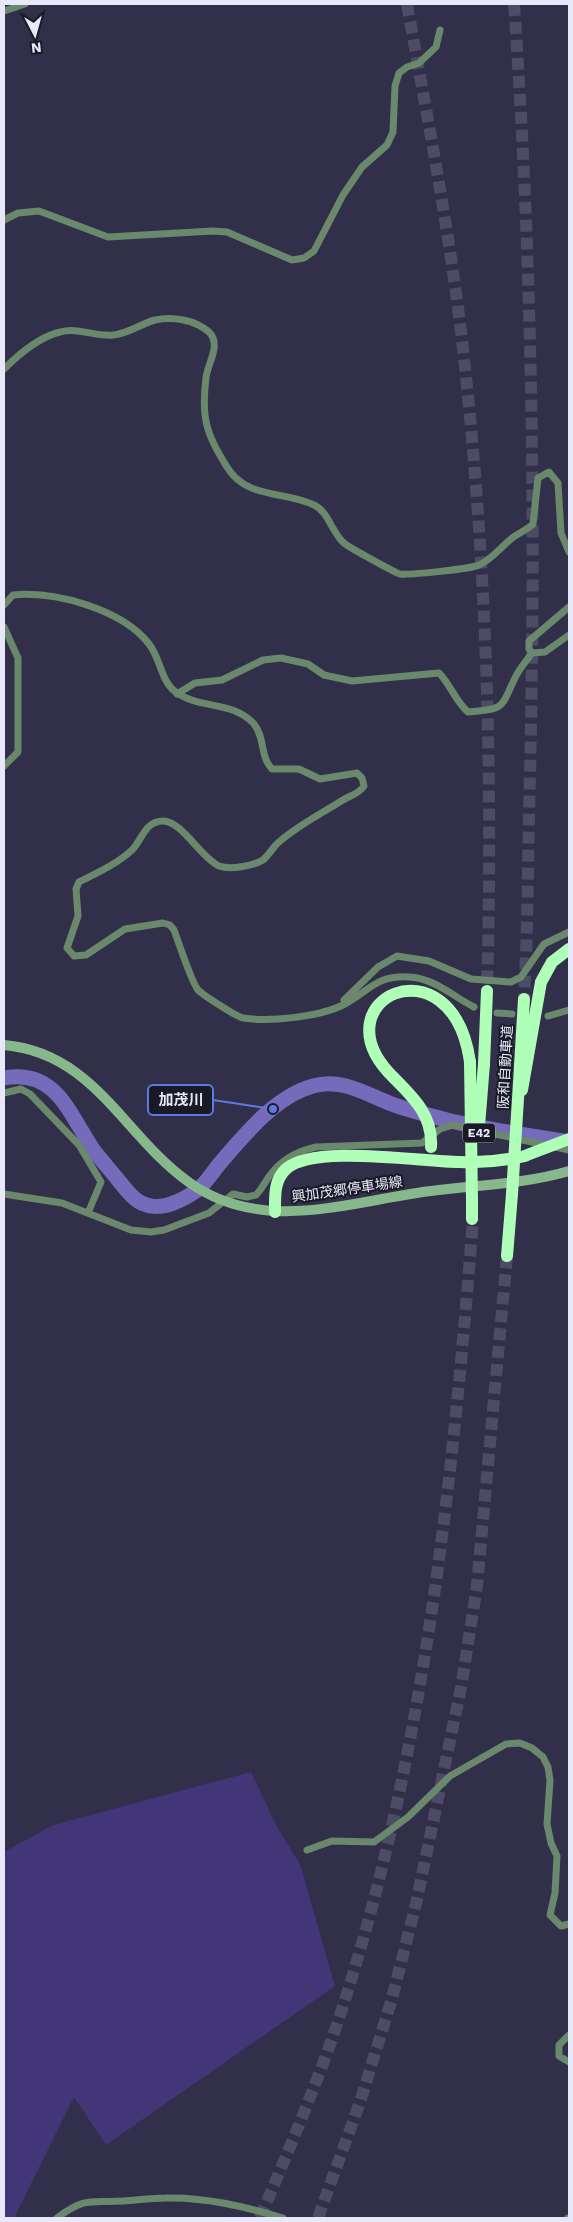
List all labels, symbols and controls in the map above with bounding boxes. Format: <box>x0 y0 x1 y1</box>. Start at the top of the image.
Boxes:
north arrow <box>10 10 60 60</box>
text: N <box>30 39 42 56</box>
street label: 阪和自動車道 <box>495 1025 515 1109</box>
callout: 加茂川 <box>148 1085 213 1115</box>
text: 加茂川 <box>158 1091 204 1109</box>
road number: E42 <box>463 1124 495 1142</box>
street label: 興加茂郷停車場線 <box>290 1173 404 1205</box>

